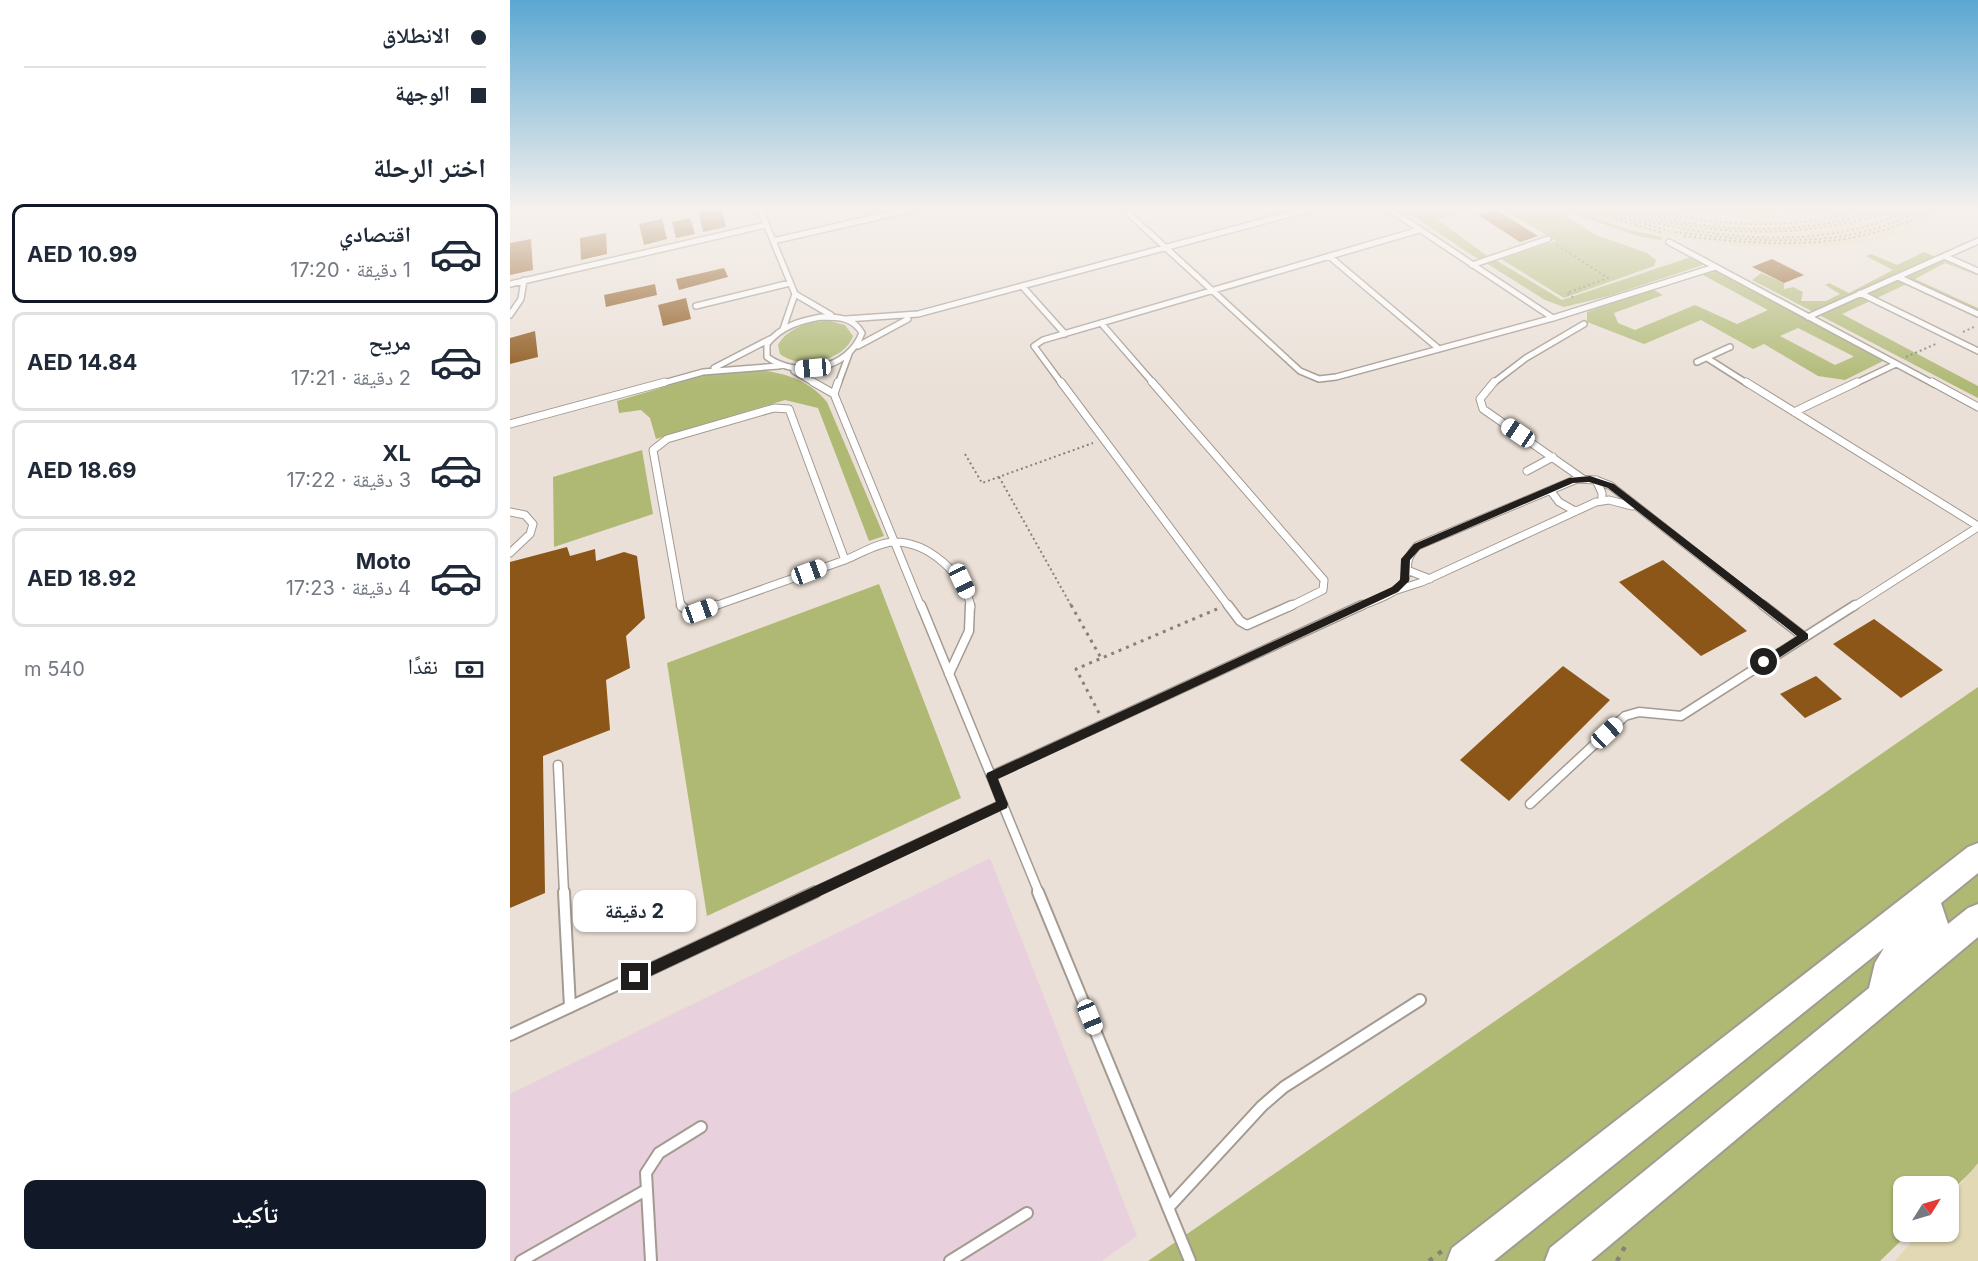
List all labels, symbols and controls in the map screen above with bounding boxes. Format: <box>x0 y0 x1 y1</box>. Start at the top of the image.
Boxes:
text: الانطلاق <box>382 22 450 48</box>
text: الوجهة <box>395 80 450 106</box>
text: اختر الرحلة <box>373 151 486 184</box>
text: اقتصادي <box>339 221 411 247</box>
icon: car <box>429 227 483 281</box>
text: AED 10.99 <box>27 241 137 267</box>
text: 1 دقيقة · 17:20 <box>290 258 411 282</box>
text: مريح <box>368 329 411 355</box>
icon: car <box>429 335 483 389</box>
text: AED 14.84 <box>27 349 137 375</box>
car <box>794 357 832 379</box>
text: 2 دقيقة · 17:21 <box>291 366 411 390</box>
car <box>1498 415 1538 451</box>
text: XL <box>382 440 411 466</box>
icon: car <box>429 443 483 497</box>
text: AED 18.69 <box>27 457 137 483</box>
text: 3 دقيقة · 17:22 <box>286 468 411 492</box>
text: Moto <box>356 548 411 574</box>
icon: car <box>429 551 483 605</box>
car <box>789 557 829 587</box>
car <box>946 561 978 601</box>
text: AED 18.92 <box>27 565 136 591</box>
text: 4 دقيقة · 17:23 <box>286 576 411 600</box>
car <box>680 596 720 626</box>
route start <box>1750 648 1777 675</box>
text: نقدًا <box>408 653 438 679</box>
icon: cash <box>453 653 486 686</box>
text: 540 m <box>24 657 85 681</box>
car <box>1588 714 1626 752</box>
callout: 2 دقيقة <box>573 890 696 932</box>
text: 2 دقيقة <box>605 899 664 923</box>
route end <box>621 963 648 990</box>
car <box>1075 997 1105 1037</box>
north arrow <box>1893 1176 1959 1242</box>
map controls <box>1893 1176 1959 1242</box>
button: تأكيد <box>24 1180 486 1249</box>

